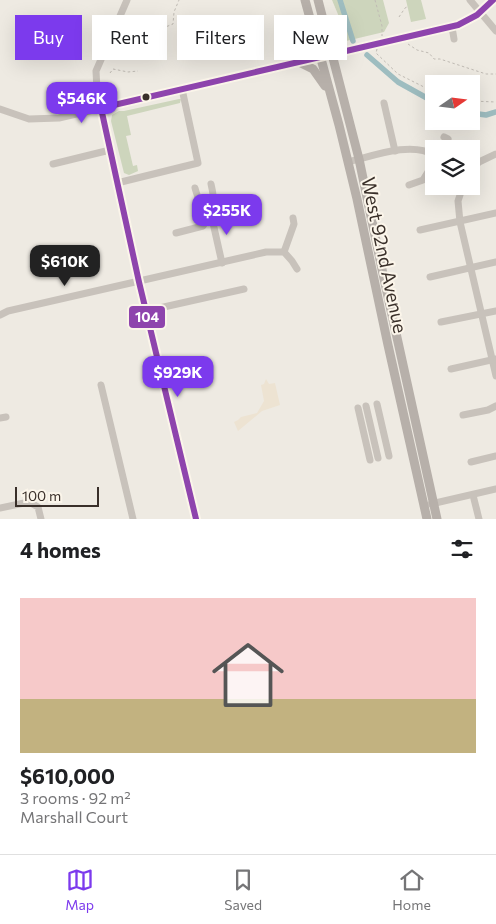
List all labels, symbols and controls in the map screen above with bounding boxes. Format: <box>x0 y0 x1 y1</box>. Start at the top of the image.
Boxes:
chip: Buy <box>15 15 82 60</box>
chip: Rent <box>92 15 167 60</box>
chip: Filters <box>177 15 264 60</box>
chip: New <box>274 15 347 60</box>
north arrow <box>425 75 480 130</box>
map controls <box>425 75 480 195</box>
pin: $546K <box>47 82 117 124</box>
text: $546K <box>57 88 107 107</box>
unlabelled marker <box>141 92 151 102</box>
button: layers <box>425 140 480 195</box>
street label: West 92nd Avenue <box>357 175 413 335</box>
pin: $255K <box>192 194 262 236</box>
text: $255K <box>203 200 251 219</box>
pin: $610K <box>30 244 100 287</box>
text: $610K <box>41 251 89 270</box>
line badge: 104 <box>128 305 166 329</box>
text: 104 <box>135 308 160 325</box>
pin: $929K <box>143 356 213 398</box>
text: $929K <box>153 362 203 381</box>
scale bar <box>15 484 99 507</box>
text: 100 m <box>22 487 61 504</box>
icon: filters <box>448 535 476 563</box>
text: 4 homes <box>20 537 101 562</box>
icon: home <box>203 630 293 720</box>
text: $610,000 <box>20 763 115 788</box>
text: 3 rooms · 92 m² <box>20 788 131 807</box>
text: Marshall Court <box>20 807 128 826</box>
tab: Map <box>65 866 94 913</box>
tab: Saved <box>224 866 262 913</box>
tab: Home <box>392 866 431 913</box>

